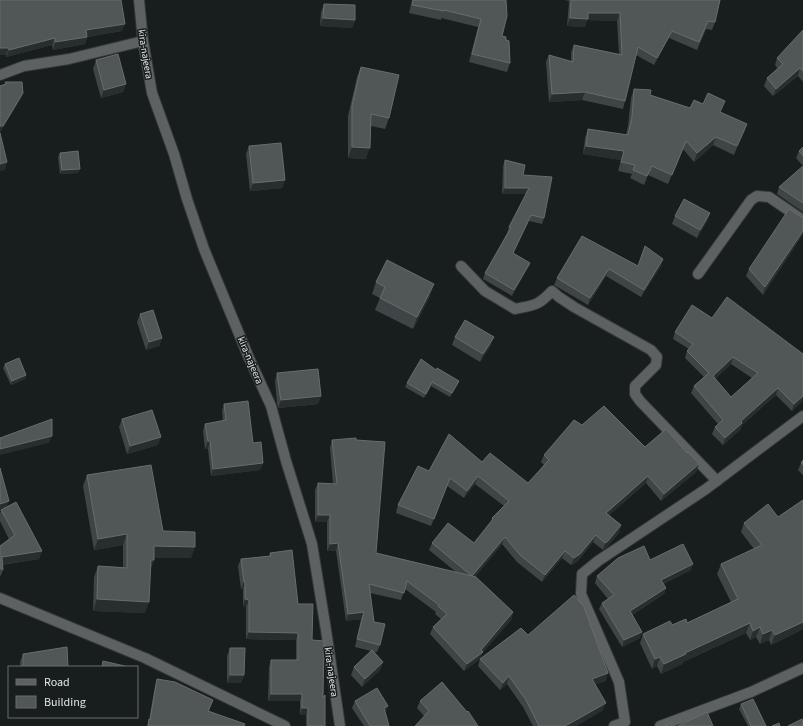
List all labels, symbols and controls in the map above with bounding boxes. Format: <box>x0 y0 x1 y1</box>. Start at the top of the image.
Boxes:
street label: kira-najeera <box>134 28 156 80</box>
street label: kira-najeera <box>234 335 266 386</box>
street label: kira-najeera <box>321 646 341 698</box>
legend <box>8 666 138 718</box>
text: Road <box>44 674 70 691</box>
text: Building <box>44 694 86 711</box>

